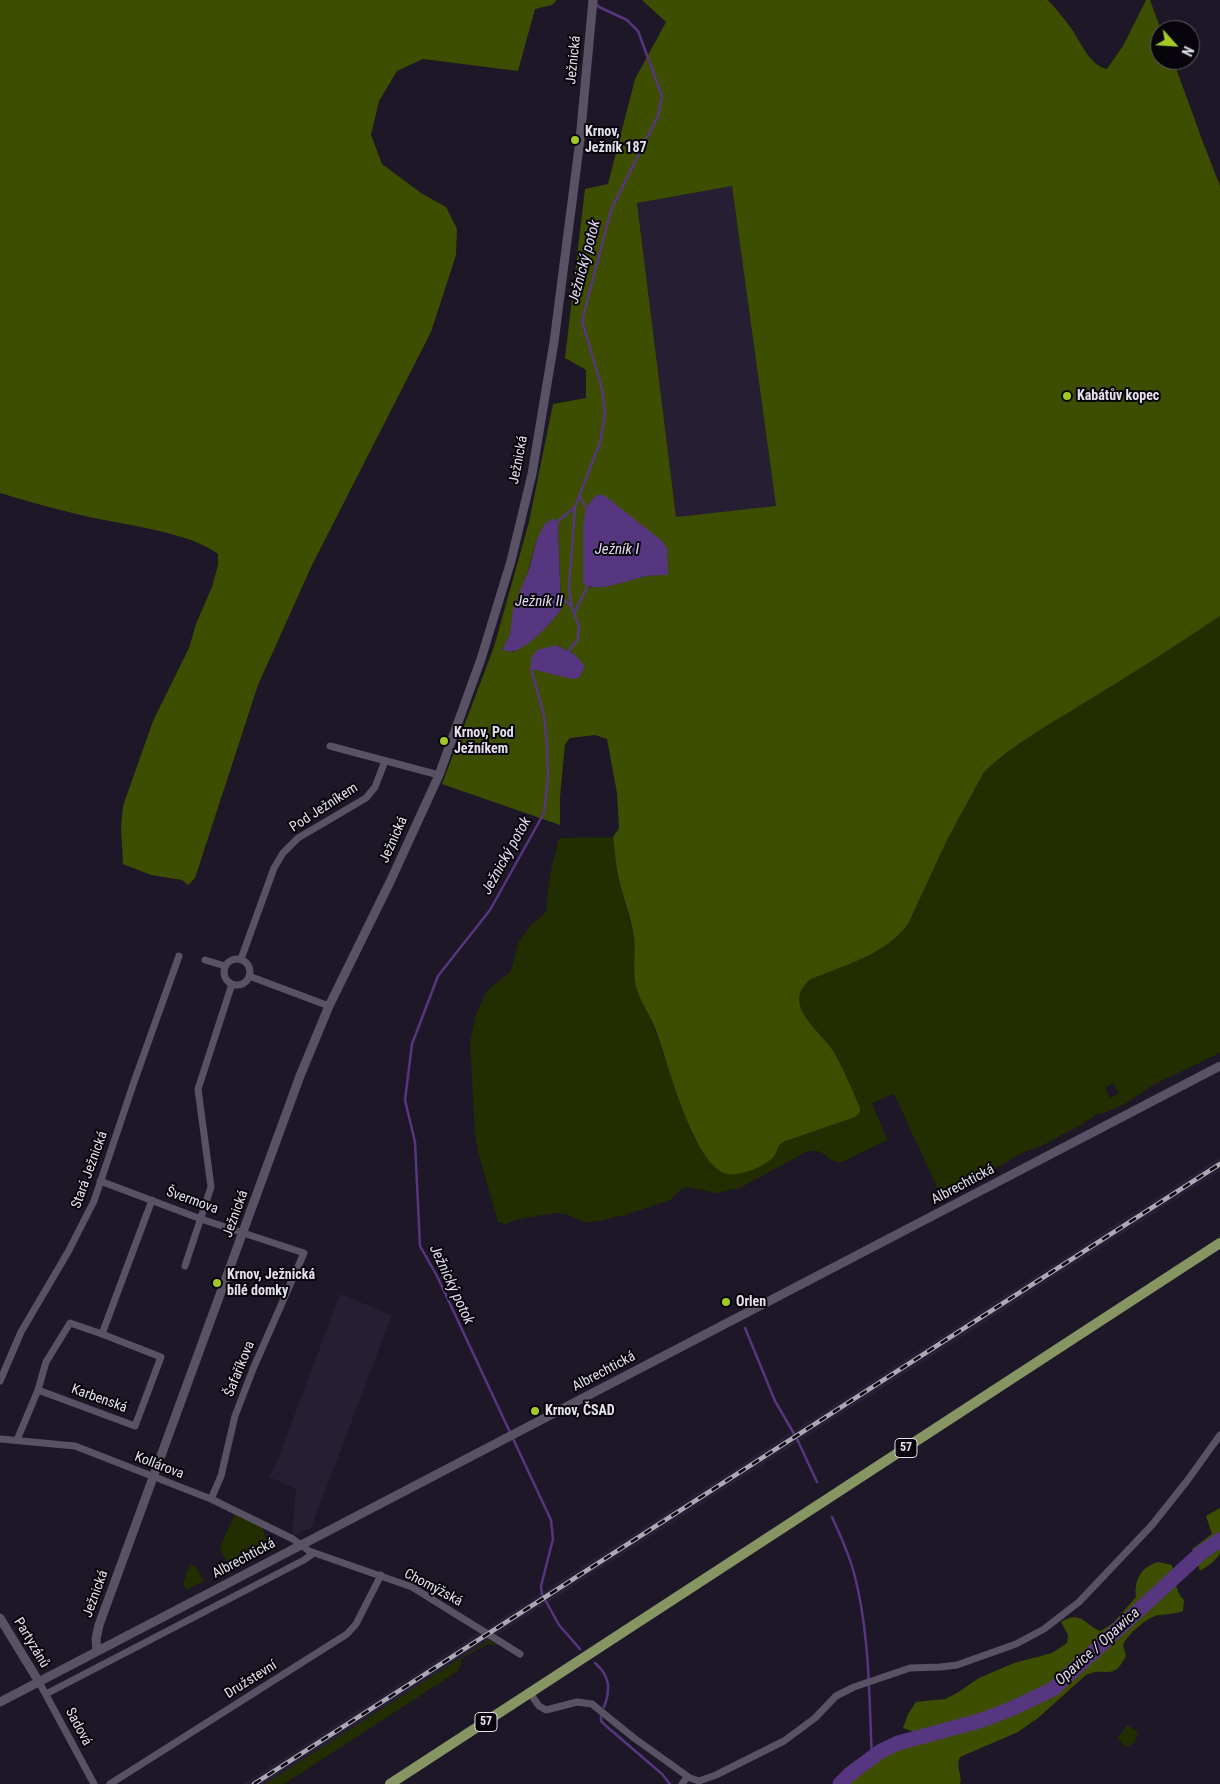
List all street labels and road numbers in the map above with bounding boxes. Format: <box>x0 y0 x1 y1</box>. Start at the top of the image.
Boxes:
street label: Ježnická <box>563 35 585 85</box>
street label: Ježnická <box>506 434 532 486</box>
street label: Pod Ježníkem <box>287 780 361 836</box>
street label: Ježnická <box>376 814 412 866</box>
street label: Stará Ježnická <box>68 1129 112 1211</box>
street label: Albrechtická <box>929 1161 997 1209</box>
street label: Švermova <box>164 1184 220 1218</box>
street label: Ježnická <box>220 1188 252 1240</box>
street label: Šafaříkova <box>221 1339 259 1399</box>
street label: Albrechtická <box>570 1348 638 1396</box>
street label: Karbenská <box>69 1381 129 1417</box>
road number: 57 <box>895 1439 917 1458</box>
street label: Kollárova <box>132 1449 186 1483</box>
street label: Albrechtická <box>210 1535 278 1583</box>
street label: Chomýžská <box>401 1566 465 1610</box>
street label: Ježnická <box>80 1568 112 1620</box>
street label: Partyzánů <box>10 1615 52 1671</box>
street label: Družstevní <box>222 1657 280 1703</box>
street label: Sadová <box>61 1705 95 1749</box>
road number: 57 <box>475 1712 497 1731</box>

